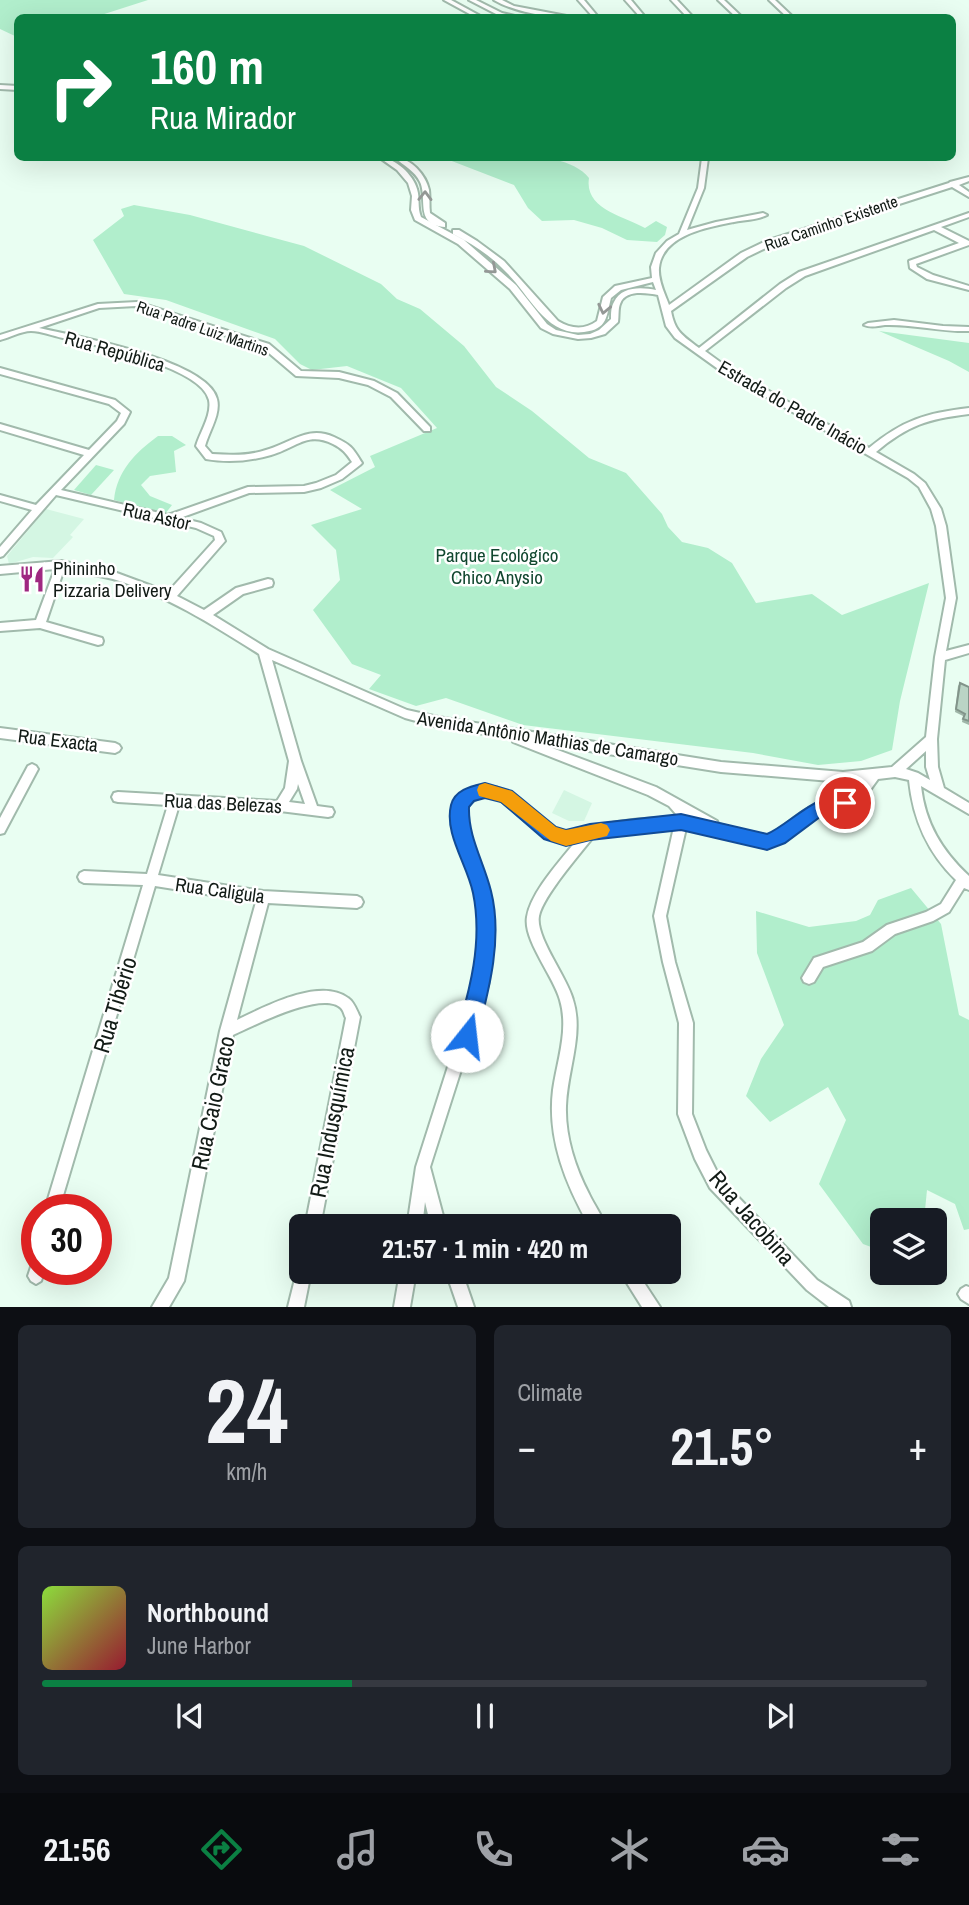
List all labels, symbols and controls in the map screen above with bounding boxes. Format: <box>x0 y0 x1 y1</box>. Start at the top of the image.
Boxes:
text: 160 m <box>150 33 264 99</box>
icon: right <box>35 42 126 133</box>
text: Rua Mirador <box>150 96 296 139</box>
one-way arrow <box>417 190 432 201</box>
street label: Rua Caminho Existente <box>762 190 900 256</box>
one-way arrow <box>484 261 497 273</box>
street label: Rua Padre Luiz Martins <box>134 295 272 361</box>
one-way arrow <box>597 303 612 315</box>
street label: Rua República <box>62 324 168 378</box>
street label: Estrada do Padre Inácio <box>714 354 872 460</box>
street label: Rua Astor <box>121 496 194 537</box>
park label: Parque Ecológico Chico Anysio <box>436 542 559 590</box>
place label: Phininho Pizzaria Delivery <box>53 555 172 603</box>
restaurant icon: Phininho Pizzaria Delivery <box>17 564 47 594</box>
street label: Avenida Antônio Mathias de Camargo <box>415 704 680 771</box>
street label: Rua Exacta <box>16 722 100 758</box>
pin <box>815 773 875 833</box>
icon: arrive <box>826 784 864 822</box>
street label: Rua das Belezas <box>164 787 283 819</box>
street label: Rua Caligula <box>174 871 267 909</box>
street label: Rua Tibério <box>85 953 144 1057</box>
position arrow <box>430 999 504 1073</box>
street label: Rua Caio Graco <box>183 1033 242 1173</box>
street label: Rua Indusquímica <box>302 1043 361 1200</box>
street label: Rua Jacobina <box>702 1164 803 1272</box>
speed limit sign: 30 <box>21 1194 112 1285</box>
map controls <box>870 1208 947 1285</box>
button: layers <box>870 1208 947 1285</box>
text: 21:57 · 1 min · 420 m <box>382 1231 588 1266</box>
text: 24 <box>205 1349 288 1471</box>
text: Climate <box>518 1377 582 1408</box>
text: 21.5° <box>670 1411 774 1481</box>
text: − <box>518 1421 536 1472</box>
text: + <box>909 1421 927 1472</box>
text: km/h <box>226 1456 267 1487</box>
text: Northbound <box>147 1595 269 1630</box>
text: June Harbor <box>147 1630 251 1661</box>
icon: previous <box>171 1697 209 1735</box>
icon: pause <box>466 1697 504 1735</box>
icon: next <box>761 1697 799 1735</box>
icon: directions <box>197 1825 246 1874</box>
icon: music <box>333 1825 382 1874</box>
icon: phone <box>469 1825 518 1874</box>
icon: climate <box>605 1825 654 1874</box>
icon: car <box>741 1825 790 1874</box>
icon: filters <box>876 1825 925 1874</box>
text: 21:56 <box>43 1828 111 1871</box>

